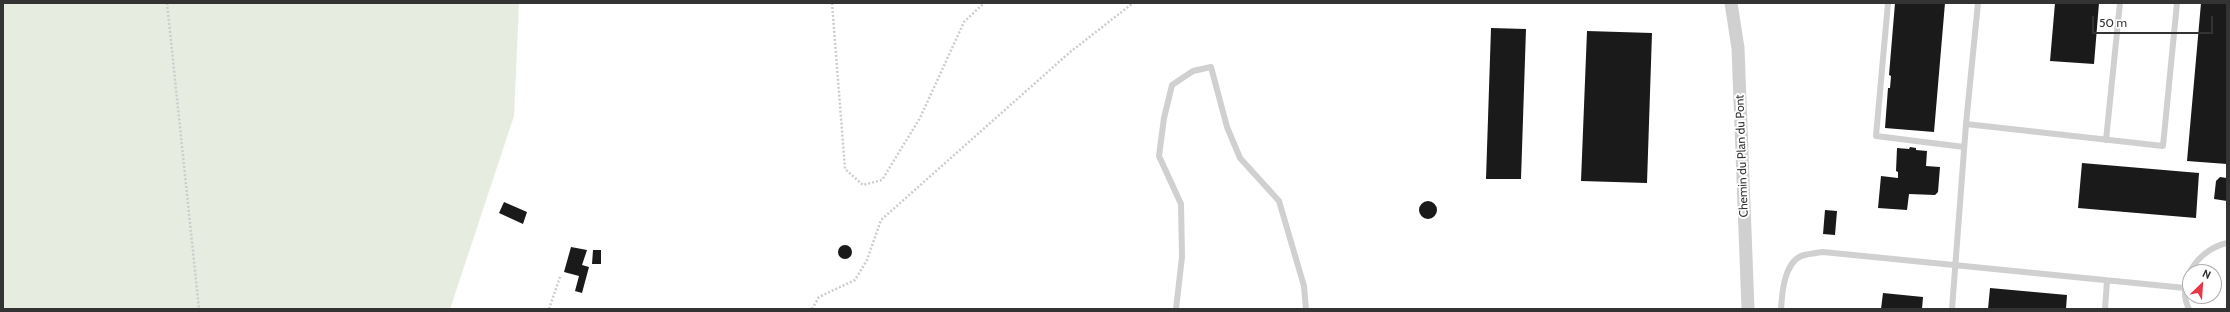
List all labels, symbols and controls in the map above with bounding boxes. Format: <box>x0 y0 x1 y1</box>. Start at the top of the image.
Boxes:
scale bar <box>2094 8 2215 34</box>
text: 50 m <box>2099 15 2127 30</box>
street label: Chemin du Plan du Pont <box>1733 94 1751 218</box>
north arrow <box>2182 264 2222 304</box>
text: N <box>2200 266 2213 282</box>

